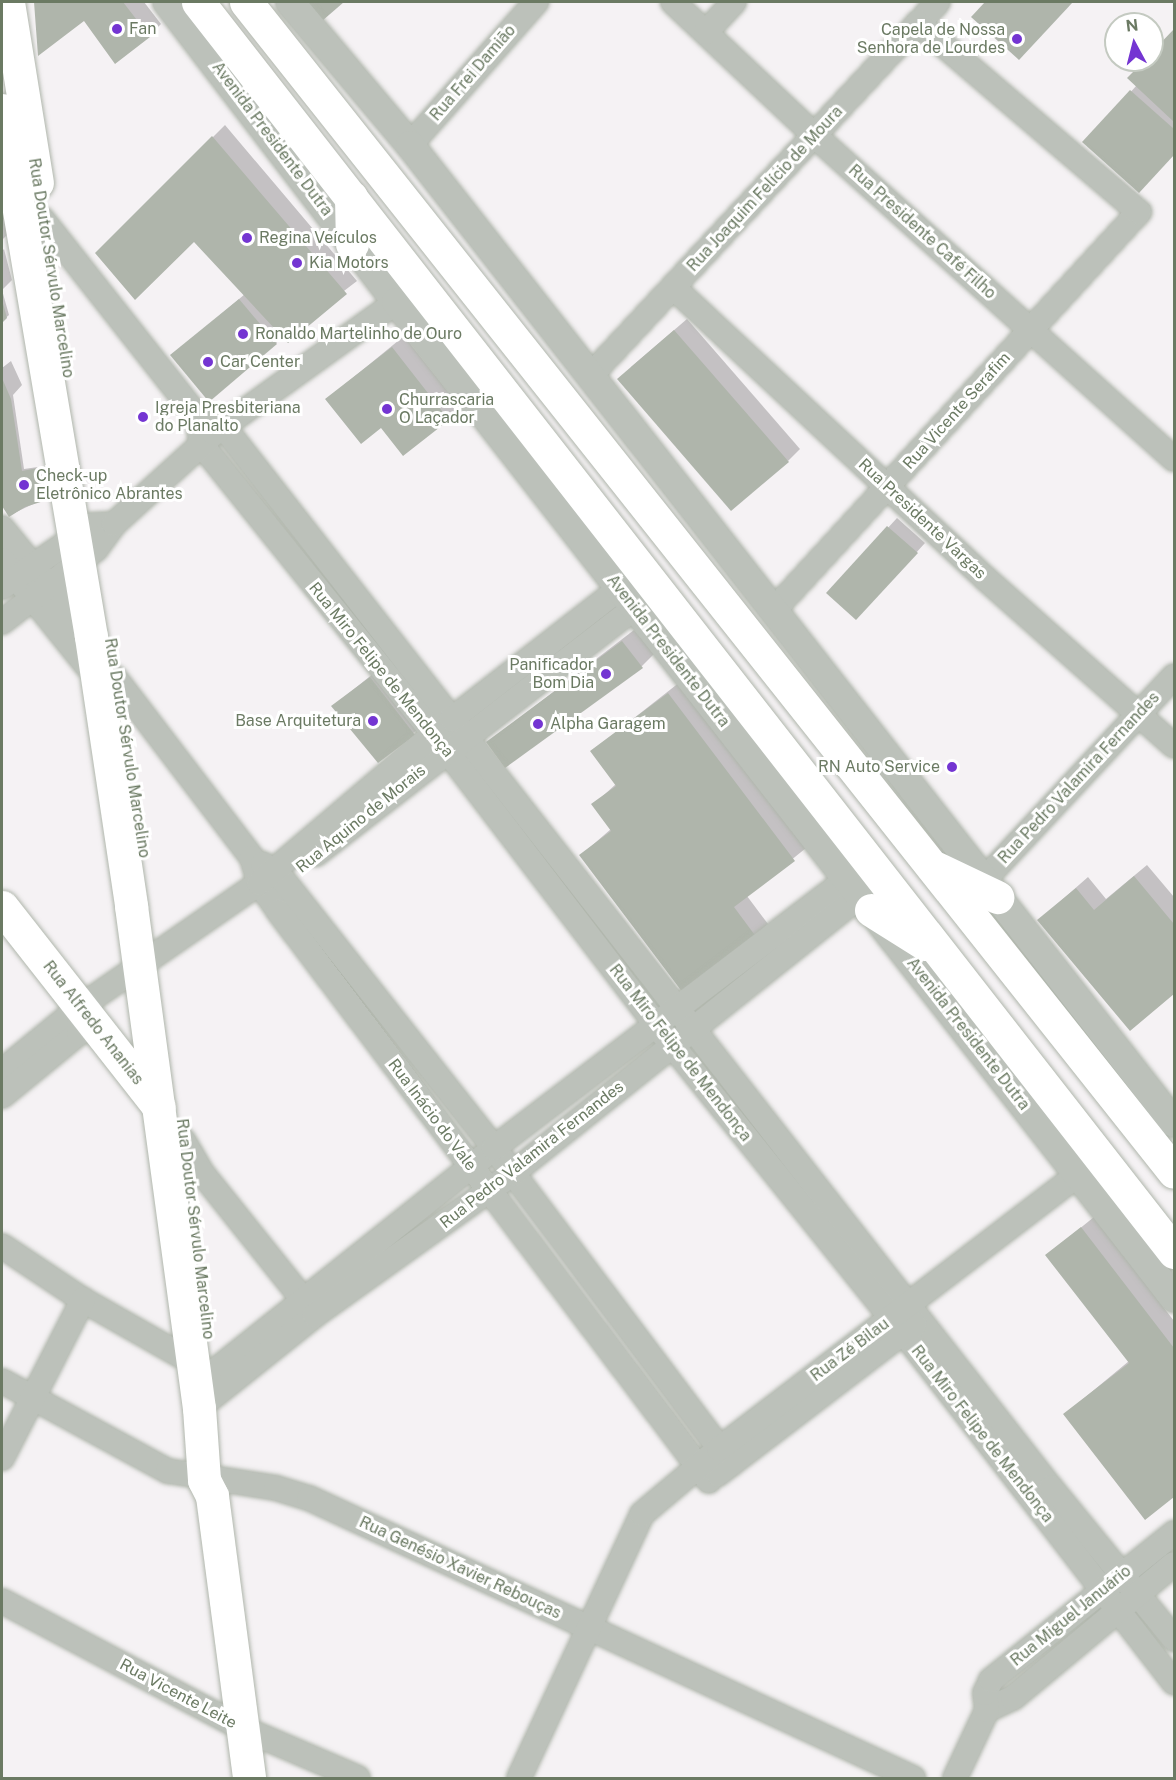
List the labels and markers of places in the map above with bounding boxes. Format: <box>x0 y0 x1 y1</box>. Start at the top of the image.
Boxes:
place label: Fan <box>129 19 156 39</box>
place label: Capela de Nossa Senhora de Lourdes <box>856 20 1005 58</box>
marker: Fan <box>110 22 124 36</box>
marker: Capela de Nossa Senhora de Lourdes <box>1010 32 1024 46</box>
place label: Regina Veículos <box>259 228 377 248</box>
marker: Regina Veículos <box>240 231 254 245</box>
place label: Kia Motors <box>309 253 389 273</box>
marker: Kia Motors <box>290 256 304 270</box>
place label: Ronaldo Martelinho de Ouro <box>255 324 463 344</box>
marker: Ronaldo Martelinho de Ouro <box>236 327 250 341</box>
place label: Car Center <box>220 352 300 372</box>
marker: Car Center <box>201 355 215 369</box>
place label: Churrascaria O Laçador <box>399 390 494 428</box>
place label: Igreja Presbiteriana do Planalto <box>155 398 301 436</box>
marker: Churrascaria O Laçador <box>380 402 394 416</box>
marker: Igreja Presbiteriana do Planalto <box>136 410 150 424</box>
place label: Check-up Eletrônico Abrantes <box>36 466 183 504</box>
marker: Check-up Eletrônico Abrantes <box>17 478 31 492</box>
place label: Panificador Bom Dia <box>509 655 594 693</box>
marker: Panificador Bom Dia <box>599 667 613 681</box>
place label: Base Arquitetura <box>235 711 361 731</box>
marker: Base Arquitetura <box>366 714 380 728</box>
place label: Alpha Garagem <box>550 714 666 734</box>
marker: Alpha Garagem <box>531 717 545 731</box>
place label: RN Auto Service <box>818 757 940 777</box>
marker: RN Auto Service <box>945 760 959 774</box>

